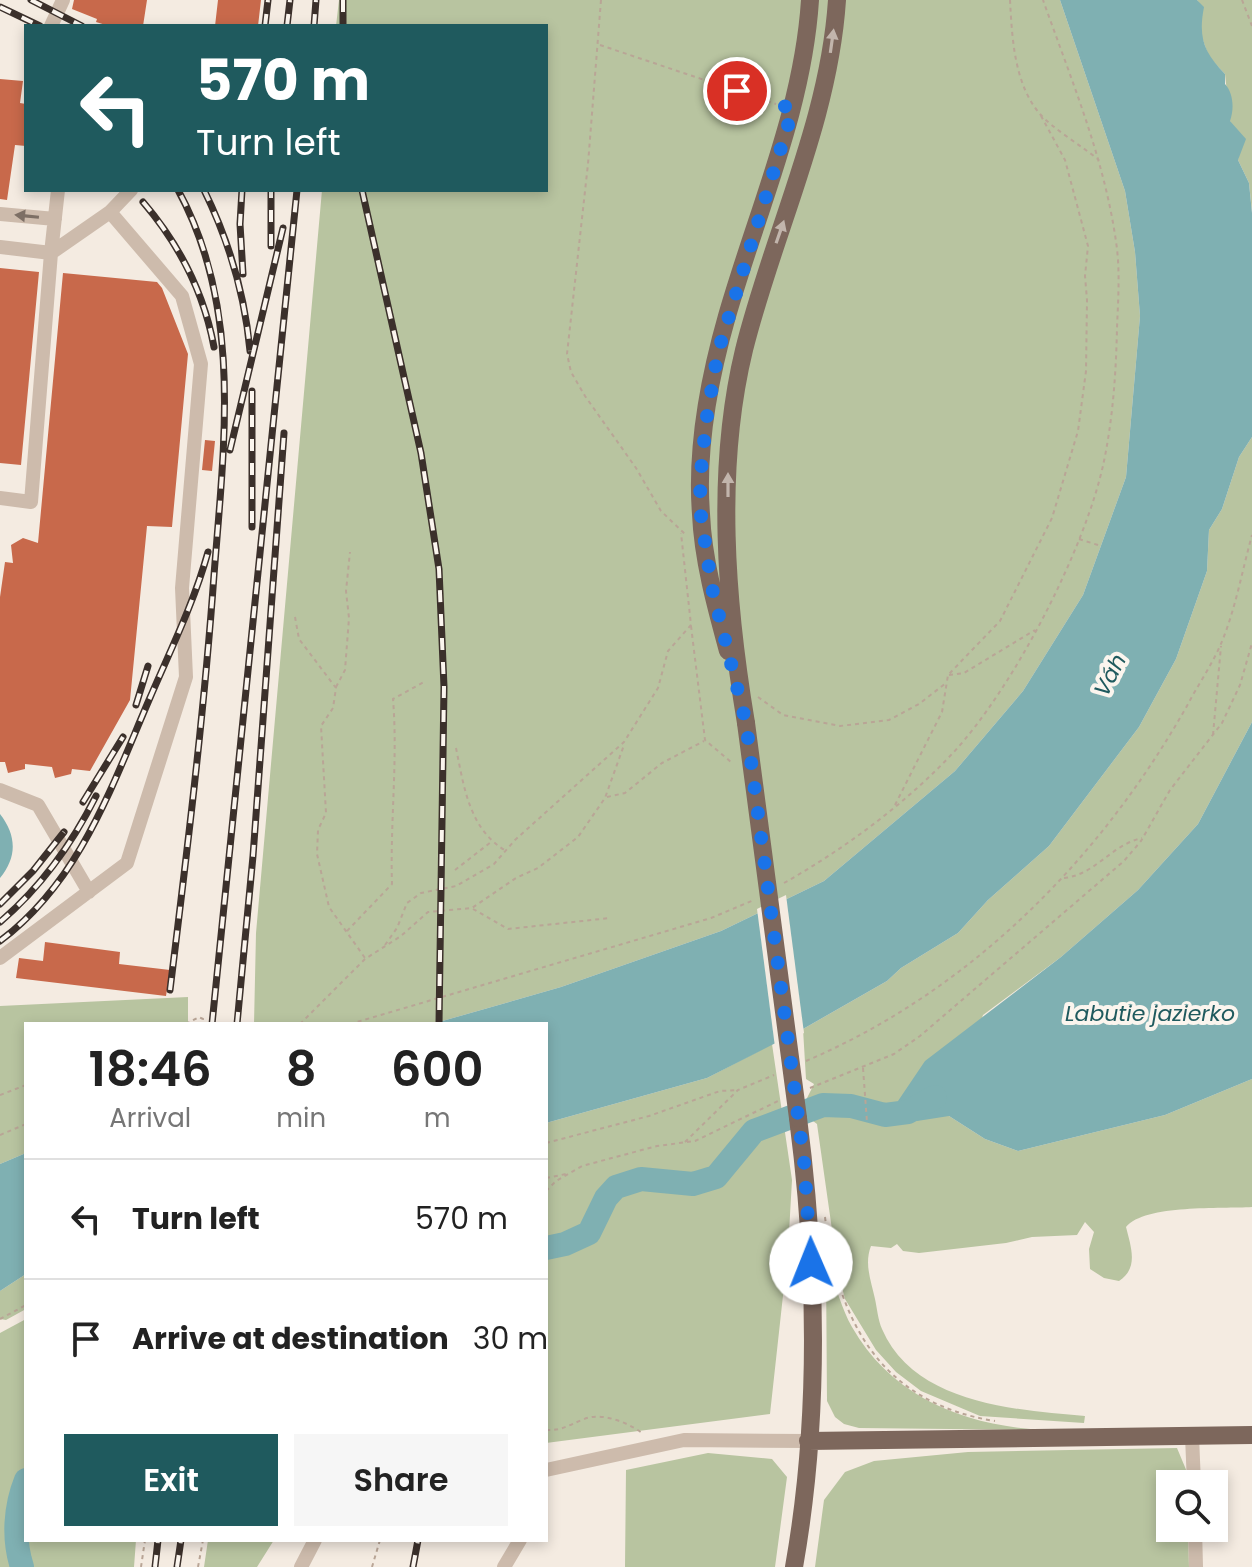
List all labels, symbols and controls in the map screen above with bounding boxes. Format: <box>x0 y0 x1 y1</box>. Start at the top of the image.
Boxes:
one-way arrow <box>826 28 839 53</box>
text: 570 m <box>196 41 370 120</box>
icon: left <box>64 56 168 160</box>
pin <box>703 57 771 125</box>
icon: arrive <box>715 69 759 113</box>
text: Turn left <box>196 117 341 168</box>
one-way arrow <box>14 210 39 223</box>
one-way arrow <box>775 220 787 244</box>
one-way arrow <box>722 472 734 497</box>
water label: Váh <box>1086 648 1134 702</box>
water label: Labutie jazierko <box>1065 998 1235 1029</box>
text: 18:46 <box>89 1036 212 1103</box>
text: 8 <box>286 1036 317 1103</box>
text: 600 <box>391 1036 483 1103</box>
text: Arrival <box>109 1100 191 1136</box>
text: min <box>276 1100 326 1136</box>
text: m <box>424 1100 450 1136</box>
icon: left <box>64 1197 108 1241</box>
text: Turn left <box>132 1197 260 1240</box>
text: 570 m <box>415 1197 508 1240</box>
position arrow <box>769 1221 853 1305</box>
icon: arrive <box>64 1317 108 1361</box>
text: Arrive at destination <box>132 1317 449 1360</box>
text: 30 m <box>473 1317 548 1360</box>
button: Exit <box>64 1434 278 1526</box>
button: Share <box>294 1434 508 1526</box>
map controls <box>1156 1470 1228 1542</box>
button: search <box>1156 1470 1228 1542</box>

